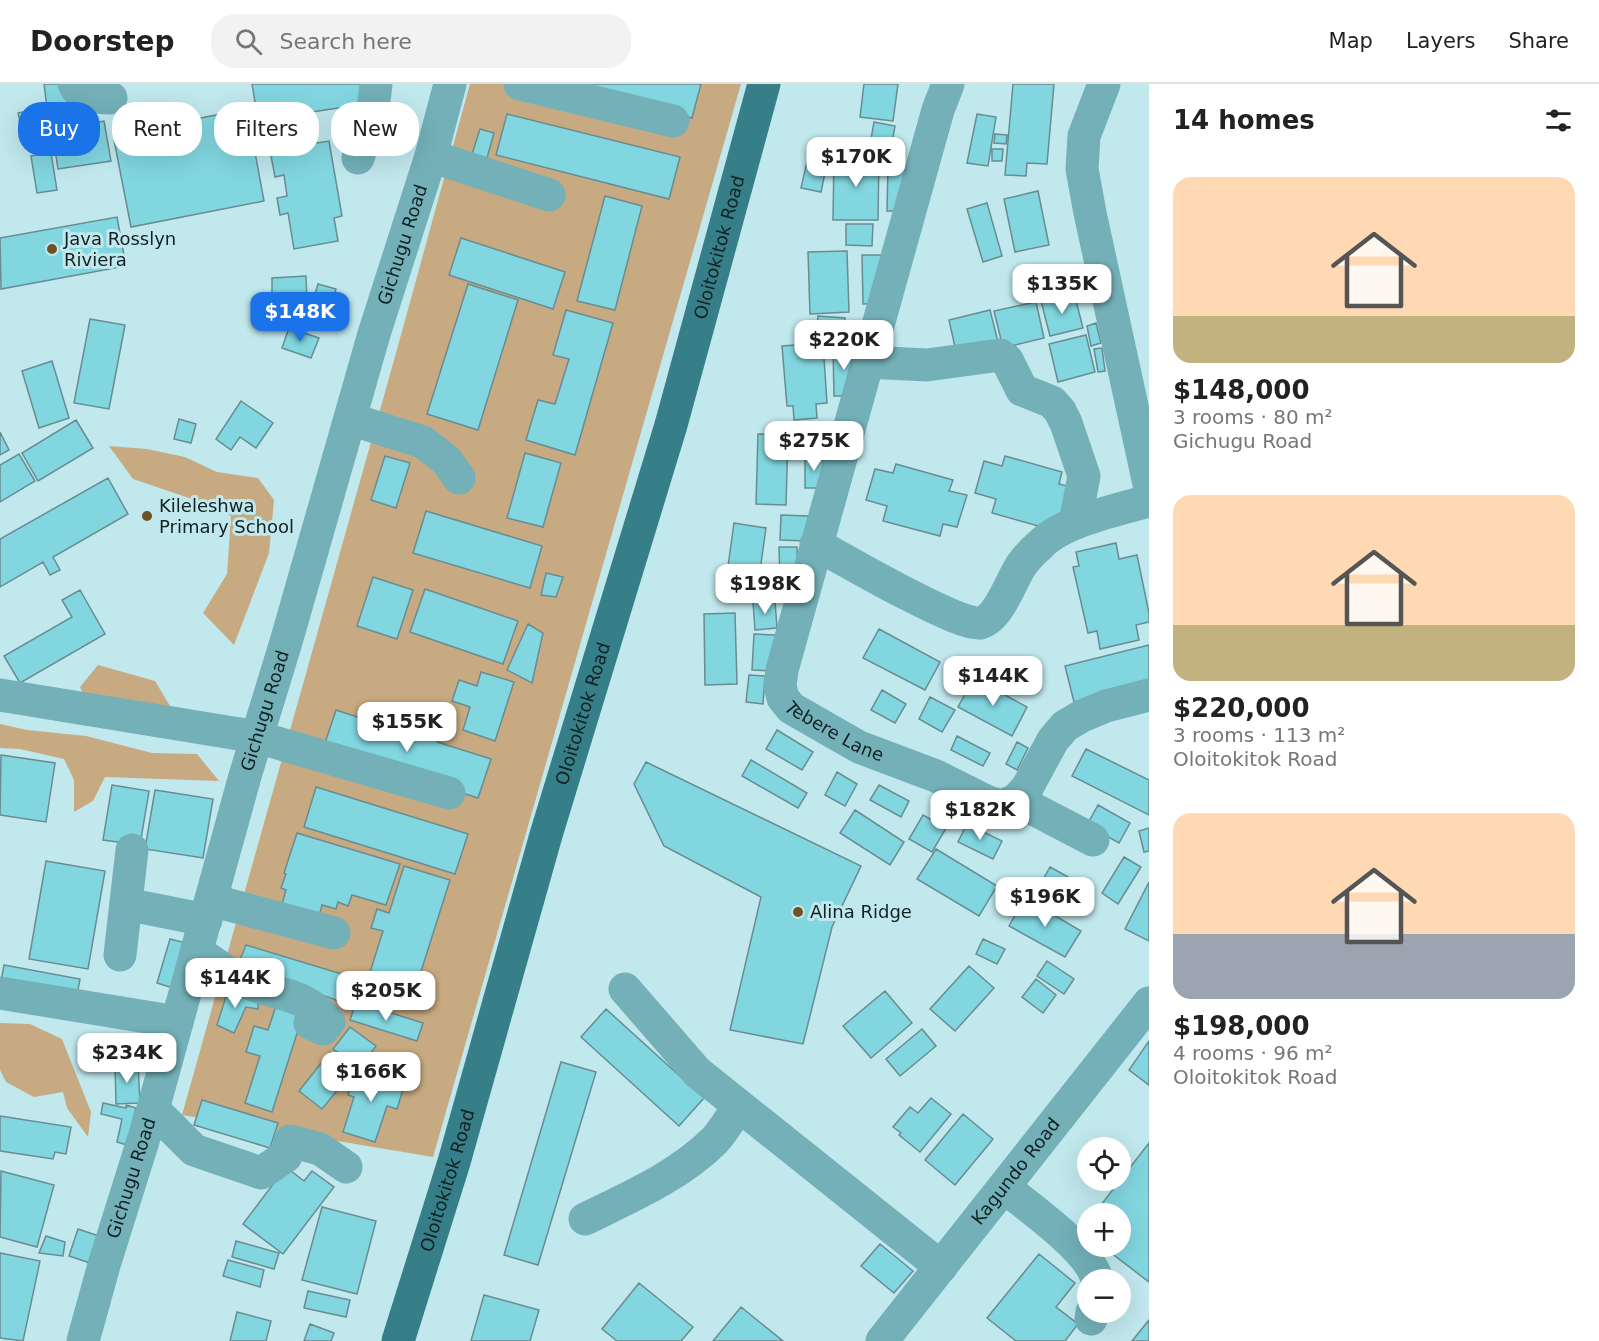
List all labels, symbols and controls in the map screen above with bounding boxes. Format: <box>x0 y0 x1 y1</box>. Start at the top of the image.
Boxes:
search box <box>211 14 631 68</box>
text: Doorstep <box>30 25 175 58</box>
icon: search <box>232 25 265 58</box>
text: Search here <box>280 29 412 54</box>
text: Map <box>1329 29 1373 53</box>
text: Layers <box>1406 29 1475 53</box>
text: Share <box>1508 29 1569 53</box>
chip: Buy <box>18 102 100 156</box>
chip: Rent <box>112 102 202 156</box>
chip: Filters <box>214 102 319 156</box>
chip: New <box>331 102 419 156</box>
icon: filters <box>1542 104 1575 137</box>
text: 14 homes <box>1173 105 1315 135</box>
pin: $170K <box>814 137 898 188</box>
text: $170K <box>820 144 892 168</box>
street label: Oloitokitok Road <box>689 173 749 321</box>
street label: Gichugu Road <box>373 182 431 308</box>
icon: home <box>1320 216 1428 324</box>
place label: Java Rosslyn Riviera <box>63 228 176 270</box>
marker: Java Rosslyn Riviera <box>45 242 59 256</box>
pin: $135K <box>1020 264 1104 315</box>
text: $135K <box>1026 271 1098 295</box>
pin: $148K <box>258 292 342 343</box>
text: $148K <box>264 299 336 323</box>
pin: $220K <box>802 320 886 371</box>
text: $220K <box>808 327 880 351</box>
text: $148,000 <box>1173 375 1310 405</box>
text: 3 rooms · 80 m² <box>1173 405 1333 429</box>
pin: $275K <box>772 421 856 472</box>
text: $275K <box>778 428 850 452</box>
text: Gichugu Road <box>1173 429 1312 453</box>
place label: Kileleshwa Primary School <box>159 495 294 537</box>
marker: Kileleshwa Primary School <box>140 509 154 523</box>
icon: home <box>1320 534 1428 642</box>
pin: $198K <box>723 564 807 615</box>
text: $198K <box>729 571 801 595</box>
street label: Oloitokitok Road <box>551 640 614 788</box>
street label: Gichugu Road <box>236 648 293 774</box>
pin: $144K <box>951 656 1035 707</box>
text: $144K <box>957 663 1029 687</box>
text: $220,000 <box>1173 693 1310 723</box>
street label: Tebere Lane <box>779 696 887 765</box>
pin: $155K <box>365 702 449 753</box>
text: $155K <box>371 709 443 733</box>
text: 3 rooms · 113 m² <box>1173 723 1345 747</box>
text: Oloitokitok Road <box>1173 747 1338 771</box>
pin: $182K <box>938 790 1022 841</box>
text: $182K <box>944 797 1016 821</box>
icon: home <box>1320 852 1428 960</box>
pin: $196K <box>1003 877 1087 928</box>
text: $196K <box>1009 884 1081 908</box>
place label: Alina Ridge <box>810 901 912 922</box>
marker: Alina Ridge <box>791 905 805 919</box>
pin: $144K <box>193 958 277 1009</box>
text: $144K <box>199 965 271 989</box>
pin: $205K <box>344 971 428 1022</box>
text: $205K <box>350 978 422 1002</box>
text: $198,000 <box>1173 1011 1310 1041</box>
pin: $234K <box>85 1033 169 1084</box>
text: $234K <box>91 1040 163 1064</box>
text: 4 rooms · 96 m² <box>1173 1041 1333 1065</box>
pin: $166K <box>329 1052 413 1103</box>
text: $166K <box>335 1059 407 1083</box>
text: Oloitokitok Road <box>1173 1065 1338 1089</box>
street label: Oloitokitok Road <box>416 1107 478 1254</box>
street label: Kagundo Road <box>967 1114 1064 1229</box>
street label: Gichugu Road <box>102 1115 160 1241</box>
map controls <box>1077 1137 1131 1323</box>
button: locate <box>1077 1137 1131 1191</box>
button: + <box>1077 1203 1131 1257</box>
button: − <box>1077 1269 1131 1323</box>

